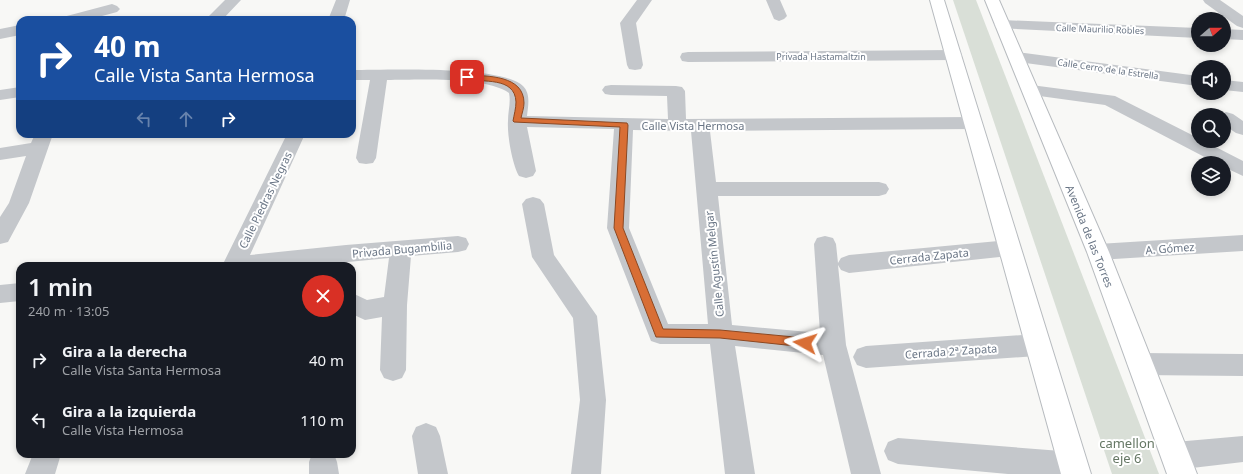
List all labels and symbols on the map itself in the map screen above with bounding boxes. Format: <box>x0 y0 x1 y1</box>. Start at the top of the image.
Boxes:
north arrow <box>1191 12 1231 52</box>
street label: Calle Maurilio Robles <box>1056 21 1144 37</box>
street label: Privada Hastamaltzin <box>776 50 866 63</box>
street label: Calle Cerro de la Estrella <box>1057 55 1159 83</box>
pin <box>450 60 484 94</box>
street label: Calle Vista Hermosa <box>642 118 744 133</box>
street label: Calle Piedras Negras <box>235 149 295 251</box>
street label: Avenida de las Torres <box>1063 182 1117 290</box>
street label: Calle Agustín Melgar <box>701 210 727 318</box>
street label: Privada Bugambilia <box>351 237 453 261</box>
street label: A. Gómez <box>1145 239 1195 257</box>
street label: Cerrada Zapata <box>889 244 969 268</box>
position arrow <box>784 322 826 364</box>
street label: Cerrada 2ª Zapata <box>904 340 998 362</box>
park label: camellon eje 6 <box>1099 434 1155 467</box>

